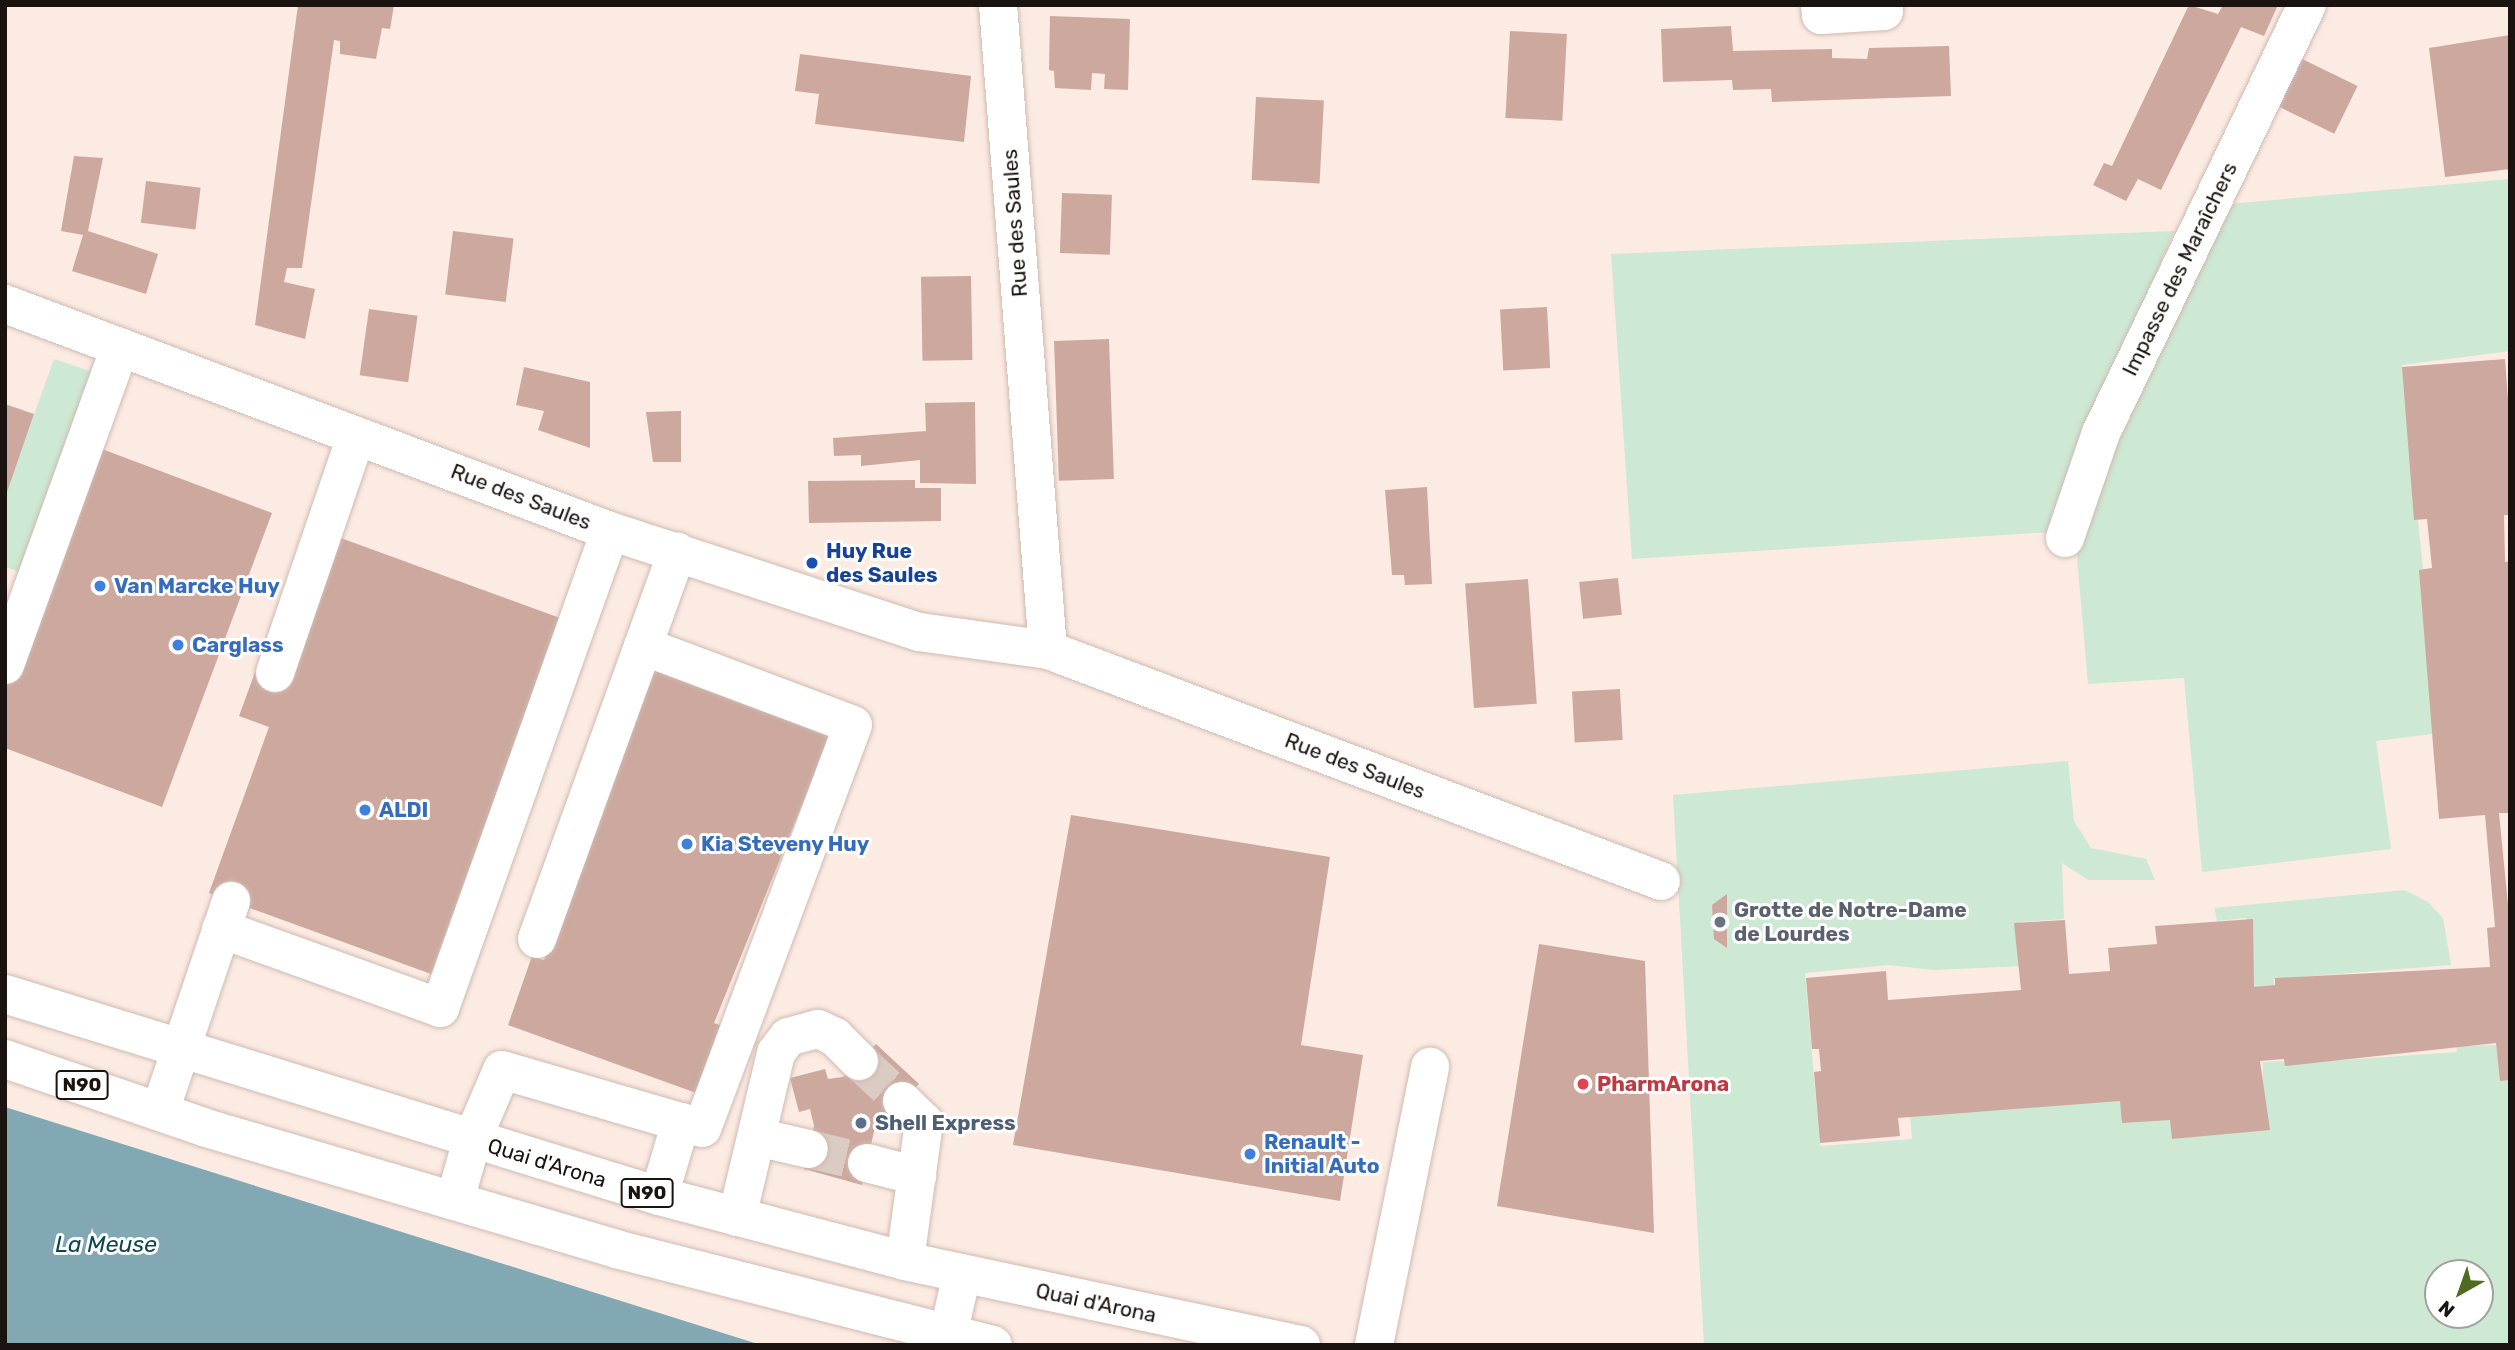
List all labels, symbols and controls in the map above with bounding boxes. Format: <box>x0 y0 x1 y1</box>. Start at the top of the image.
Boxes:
street label: Rue des Saules <box>997 148 1033 298</box>
street label: Impasse des Maraîchers <box>2117 158 2243 380</box>
street label: Rue des Saules <box>447 459 595 535</box>
place label: Huy Rue des Saules <box>826 538 938 588</box>
marker: Huy Rue des Saules <box>804 555 820 571</box>
place label: Van Marcke Huy <box>114 573 280 599</box>
marker: Van Marcke Huy <box>92 578 108 594</box>
place label: Carglass <box>192 632 283 658</box>
marker: Carglass <box>170 637 186 653</box>
street label: Rue des Saules <box>1281 728 1429 804</box>
place label: ALDI <box>379 797 428 823</box>
marker: ALDI <box>357 802 373 818</box>
place label: Kia Steveny Huy <box>701 831 870 857</box>
marker: Kia Steveny Huy <box>679 836 695 852</box>
place label: Grotte de Notre-Dame de Lourdes <box>1734 897 1967 947</box>
marker: Grotte de Notre-Dame de Lourdes <box>1712 914 1728 930</box>
road number: N90 <box>54 1070 110 1100</box>
place label: PharmArona <box>1597 1071 1729 1097</box>
marker: PharmArona <box>1575 1076 1591 1092</box>
place label: Shell Express <box>875 1110 1016 1136</box>
marker: Shell Express <box>853 1115 869 1131</box>
place label: Renault - Initial Auto <box>1264 1129 1380 1179</box>
street label: Quai d'Arona <box>485 1133 609 1193</box>
marker: Renault - Initial Auto <box>1242 1146 1258 1162</box>
road number: N90 <box>619 1177 675 1208</box>
water label: La Meuse <box>55 1230 157 1258</box>
north arrow <box>2424 1259 2494 1329</box>
street label: Quai d'Arona <box>1033 1278 1159 1328</box>
text: N <box>2434 1296 2459 1322</box>

